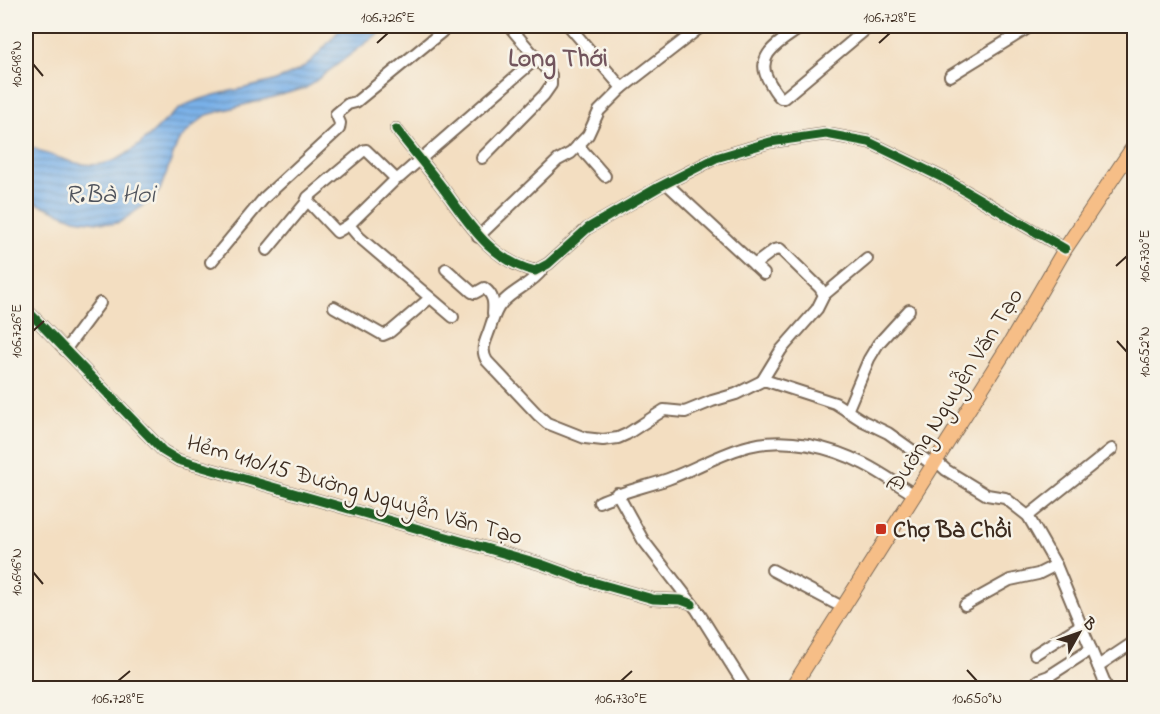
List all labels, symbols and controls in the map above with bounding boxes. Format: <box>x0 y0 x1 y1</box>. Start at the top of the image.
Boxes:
text: 106.726°E <box>361 7 415 29</box>
text: 106.728°E <box>863 7 917 29</box>
text: 10.648°N <box>6 41 28 87</box>
district label: Long Thới <box>508 41 608 80</box>
water label: R.Bà Hoi <box>65 177 157 215</box>
text: 106.730°E <box>1134 230 1156 282</box>
street label: Đường Nguyễn Văn Tạo <box>878 282 1034 502</box>
text: 106.726°E <box>6 304 28 358</box>
text: 10.652°N <box>1134 326 1156 378</box>
street label: Hẻm 410/15 Đường Nguyễn Văn Tạo <box>182 427 526 557</box>
place label: Chợ Bà Chồi <box>893 514 1012 549</box>
marker: Chợ Bà Chồi <box>874 522 888 536</box>
text: 10.646°N <box>6 548 28 596</box>
north arrow <box>1049 603 1109 663</box>
text: B <box>1076 612 1102 637</box>
text: 106.728°E <box>91 688 145 710</box>
text: 106.730°E <box>595 688 647 710</box>
text: 10.650°N <box>952 688 1002 710</box>

